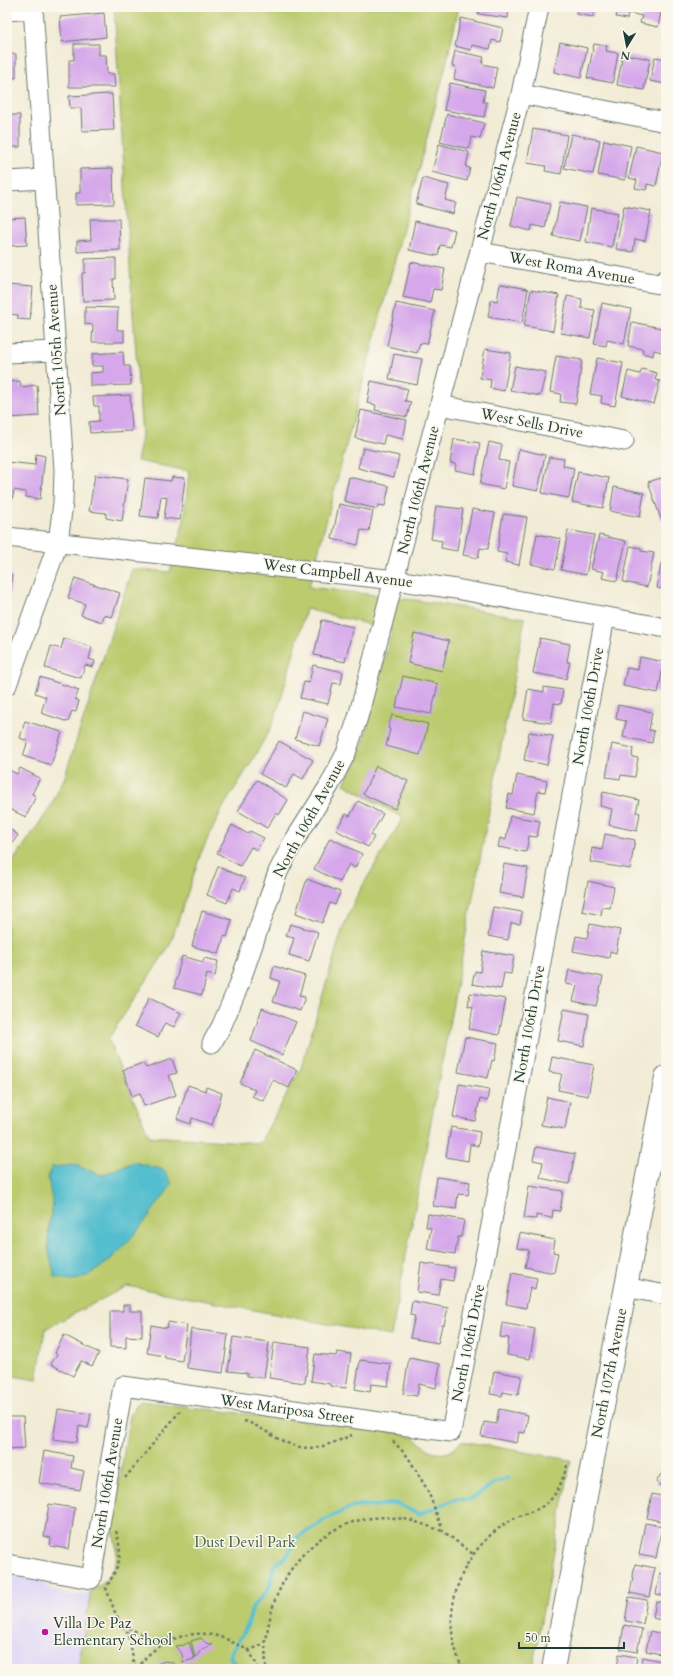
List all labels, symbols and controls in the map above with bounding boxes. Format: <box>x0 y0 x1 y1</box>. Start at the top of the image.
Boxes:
north arrow <box>607 26 647 66</box>
text: N <box>619 47 631 64</box>
street label: North 106th Avenue <box>472 109 526 242</box>
street label: West Roma Avenue <box>506 247 637 289</box>
street label: North 105th Avenue <box>41 283 71 417</box>
street label: West Sells Drive <box>478 403 585 443</box>
street label: North 106th Avenue <box>392 423 444 556</box>
street label: West Campbell Avenue <box>261 554 414 592</box>
street label: North 106th Drive <box>568 645 608 767</box>
street label: North 106th Avenue <box>268 755 350 881</box>
street label: North 106th Drive <box>509 963 549 1085</box>
street label: North 106th Drive <box>447 1282 489 1404</box>
street label: North 107th Avenue <box>587 1306 631 1440</box>
street label: West Mariposa Street <box>218 1390 356 1428</box>
street label: North 106th Avenue <box>87 1416 127 1550</box>
park label: Dust Devil Park <box>194 1532 296 1552</box>
place label: Villa De Paz Elementary School <box>53 1613 172 1650</box>
scale bar <box>519 1624 624 1650</box>
marker: Villa De Paz Elementary School <box>40 1627 50 1637</box>
text: 50 m <box>525 1630 552 1646</box>

